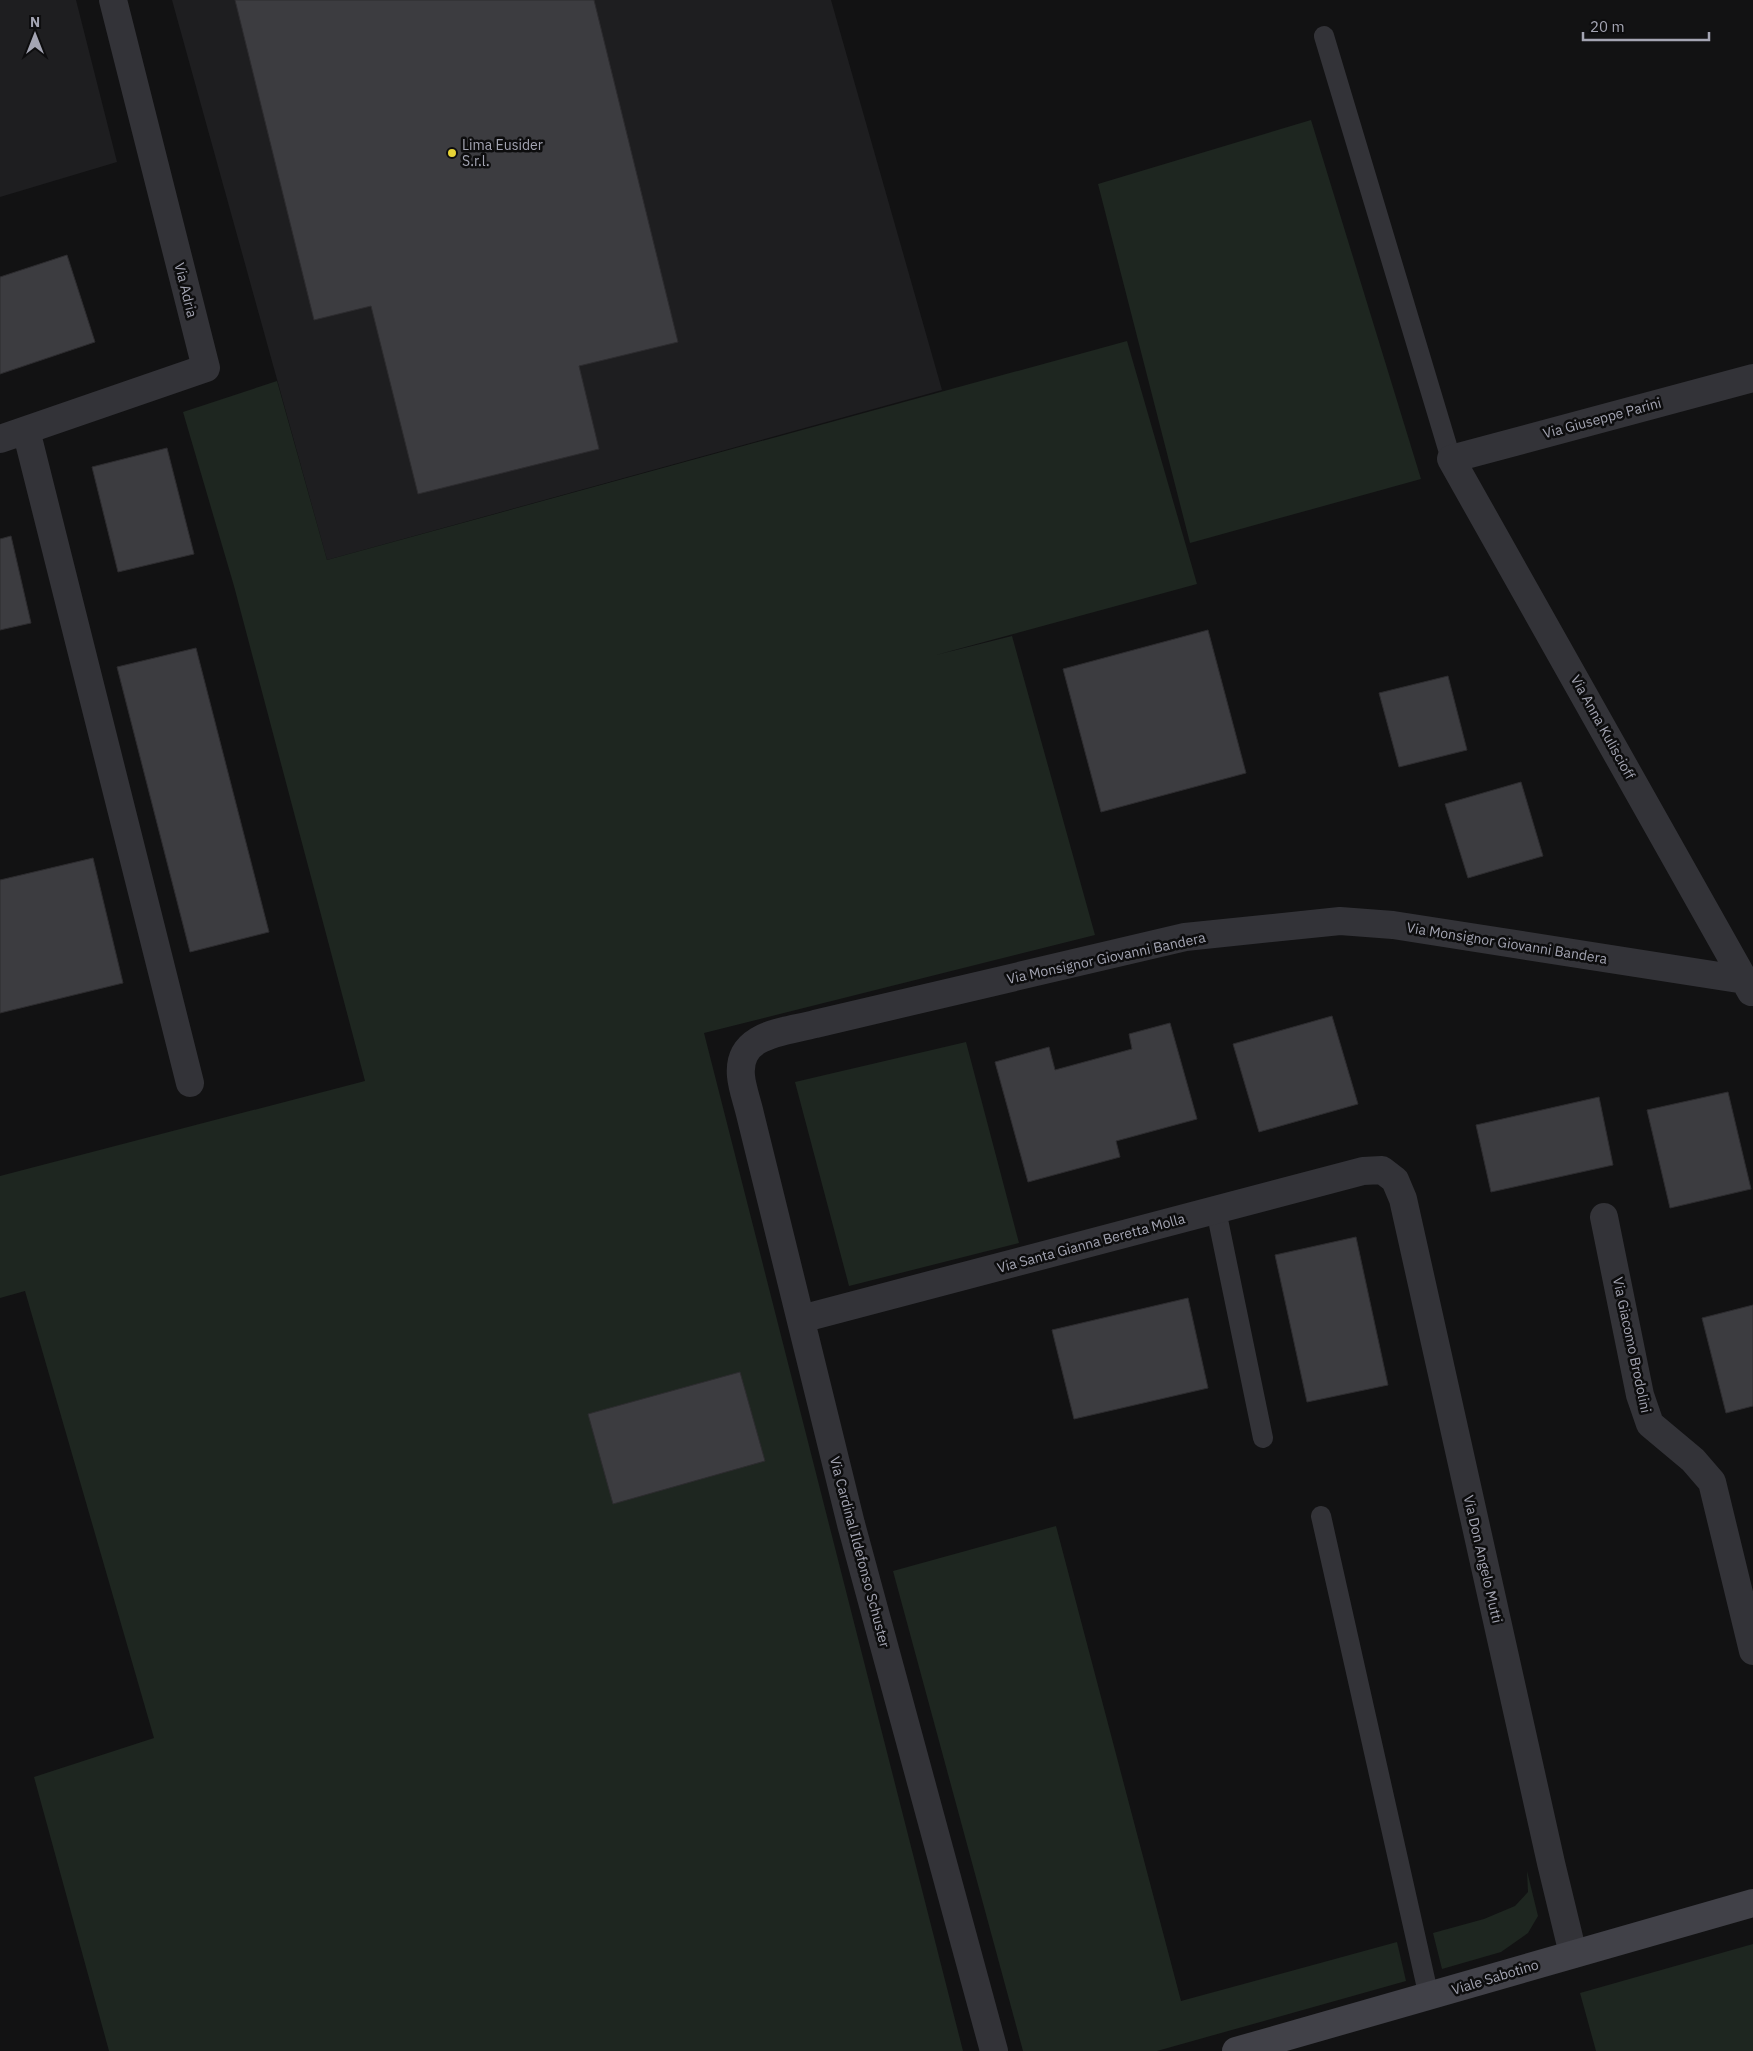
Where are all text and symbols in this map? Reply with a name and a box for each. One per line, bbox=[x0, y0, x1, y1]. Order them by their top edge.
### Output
north arrow bbox=[10, 10, 60, 60]
scale bar bbox=[1583, 10, 1709, 42]
text: N bbox=[30, 13, 40, 31]
text: 20 m bbox=[1590, 17, 1625, 36]
place label: Lima Eusider S.r.l. bbox=[462, 136, 543, 170]
marker: Lima Eusider S.r.l. bbox=[446, 147, 458, 159]
street label: Via Adria bbox=[170, 261, 202, 320]
street label: Via Giuseppe Parini bbox=[1541, 394, 1663, 442]
street label: Via Anna Kuliscioff bbox=[1567, 672, 1639, 783]
street label: Via Monsignor Giovanni Bandera bbox=[1405, 918, 1609, 968]
street label: Via Monsignor Giovanni Bandera bbox=[1005, 928, 1208, 988]
street label: Via Santa Gianna Beretta Molla bbox=[995, 1209, 1187, 1277]
street label: Via Giacomo Brodolini bbox=[1609, 1275, 1655, 1415]
street label: Via Cardinal Ildefonso Schuster bbox=[826, 1454, 894, 1650]
street label: Via Don Angelo Mutti bbox=[1460, 1493, 1506, 1625]
street label: Viale Sabotino bbox=[1449, 1955, 1541, 1999]

